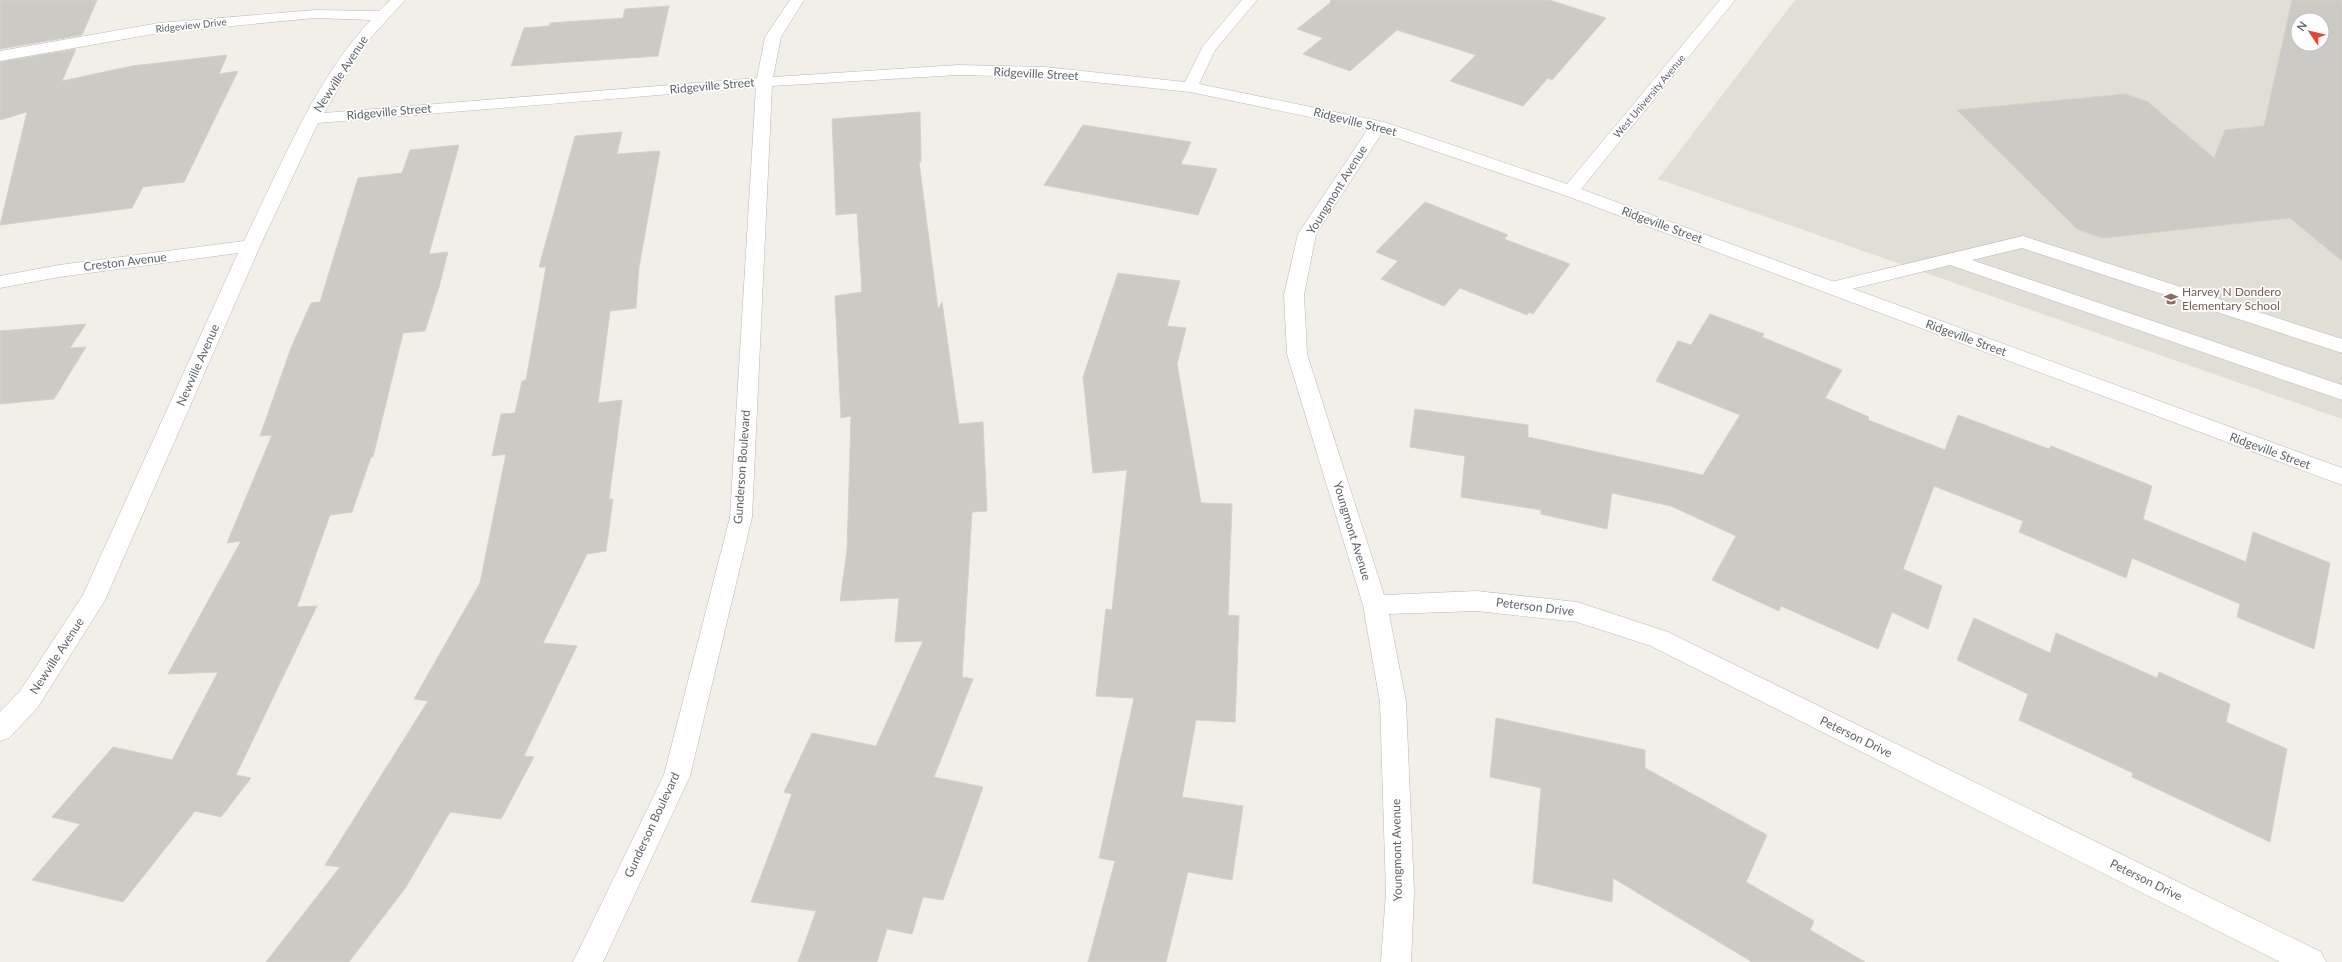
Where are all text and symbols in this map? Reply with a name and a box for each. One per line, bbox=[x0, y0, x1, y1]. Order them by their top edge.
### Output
north arrow bbox=[2290, 12, 2330, 52]
street label: Ridgeview Drive bbox=[155, 15, 227, 35]
text: N bbox=[2294, 19, 2309, 33]
street label: Newville Avenue bbox=[310, 33, 371, 115]
street label: West University Avenue bbox=[1611, 52, 1687, 140]
street label: Ridgeville Street bbox=[993, 64, 1080, 83]
street label: Ridgeville Street bbox=[669, 74, 756, 97]
street label: Ridgeville Street bbox=[346, 100, 433, 123]
street label: Ridgeville Street bbox=[1312, 104, 1399, 139]
street label: Youngmont Avenue bbox=[1303, 142, 1370, 237]
street label: Ridgeville Street bbox=[1620, 203, 1705, 246]
street label: Creston Avenue bbox=[82, 249, 167, 274]
place label: Harvey N Dondero Elementary School bbox=[2182, 284, 2281, 313]
school or university icon: Harvey N Dondero Elementary School bbox=[2163, 291, 2179, 307]
street label: Ridgeville Street bbox=[1924, 316, 2009, 359]
street label: Newville Avenue bbox=[173, 321, 222, 408]
street label: Gunderson Boulevard bbox=[730, 409, 753, 524]
street label: Ridgeville Street bbox=[2228, 429, 2313, 472]
street label: Youngmont Avenue bbox=[1330, 480, 1375, 582]
street label: Peterson Drive bbox=[1495, 594, 1575, 619]
street label: Newville Avenue bbox=[26, 615, 87, 697]
street label: Peterson Drive bbox=[1818, 713, 1895, 760]
street label: Gunderson Boulevard bbox=[621, 770, 682, 880]
street label: Youngmont Avenue bbox=[1388, 799, 1405, 901]
street label: Peterson Drive bbox=[2108, 856, 2185, 903]

